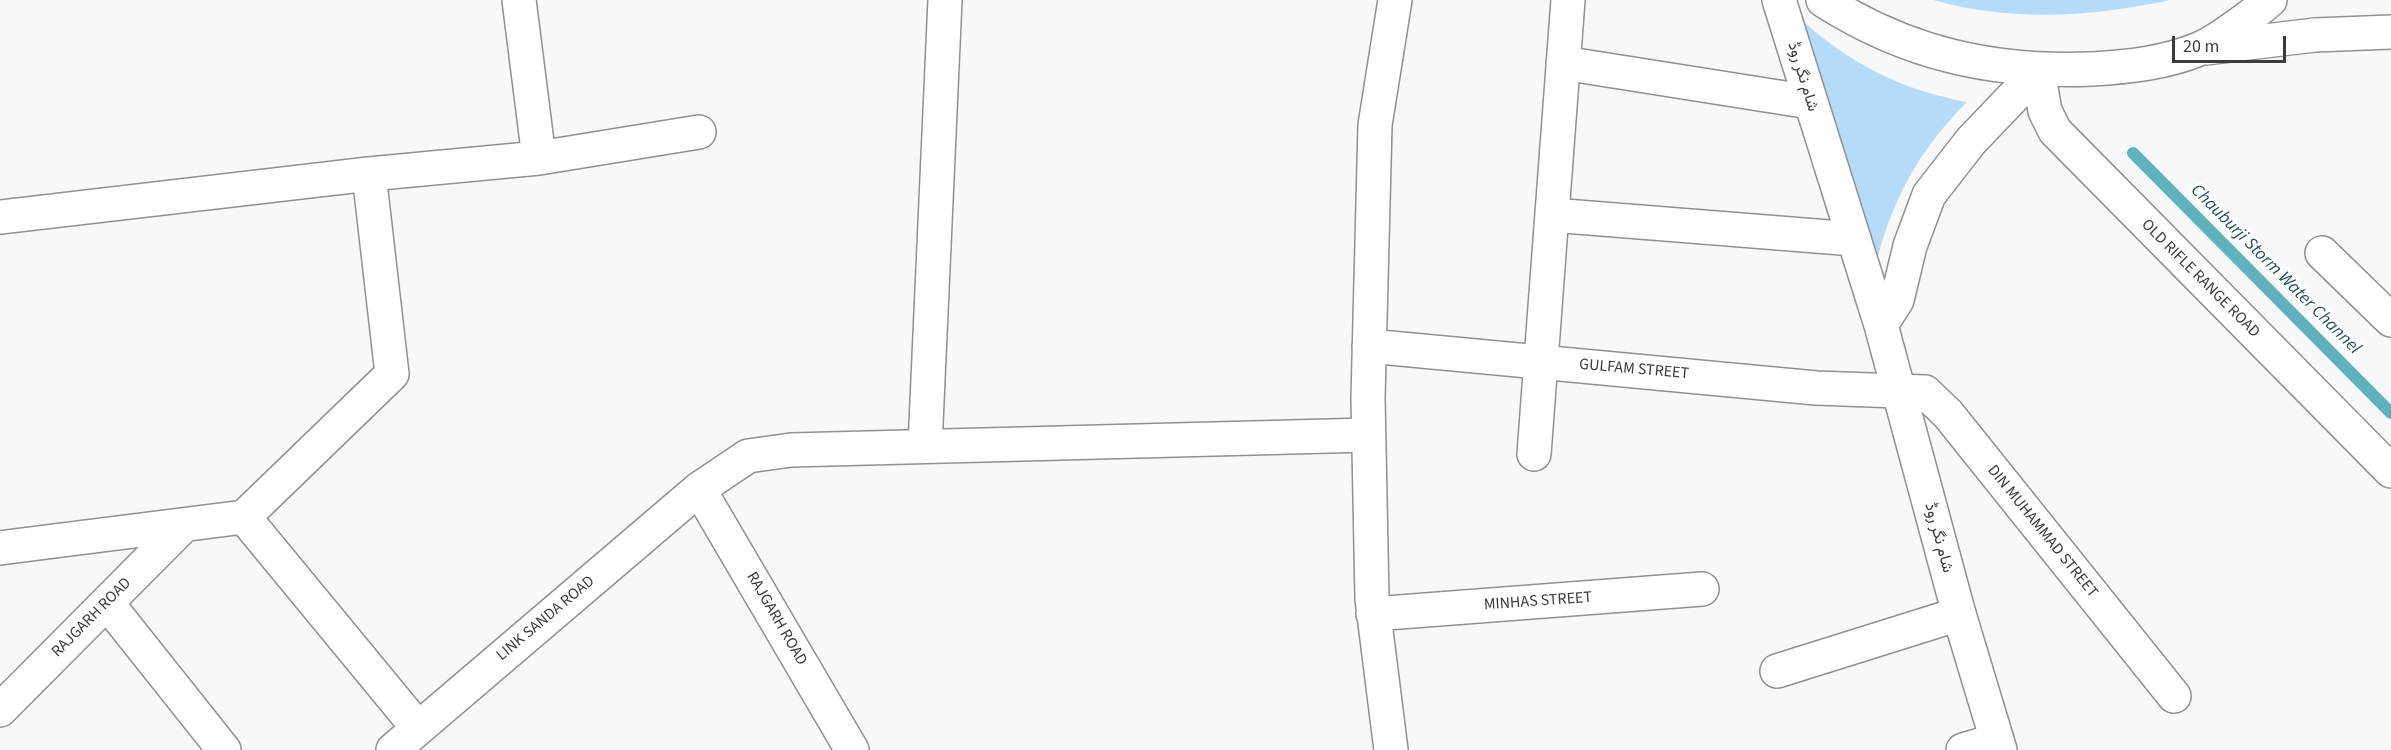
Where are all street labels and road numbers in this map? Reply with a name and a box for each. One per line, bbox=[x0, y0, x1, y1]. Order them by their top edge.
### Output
street label: شام نگر روڈ bbox=[1782, 40, 1822, 114]
street label: OLD RIFLE RANGE ROAD bbox=[2137, 216, 2263, 342]
street label: GULFAM STREET bbox=[1578, 356, 1690, 384]
street label: DIN MUHAMMAD STREET bbox=[1983, 462, 2101, 602]
street label: شام نگر روڈ bbox=[1919, 501, 1957, 575]
street label: RAJGARH ROAD bbox=[742, 569, 810, 669]
street label: LINK SANDA ROAD bbox=[493, 572, 599, 666]
street label: RAJGARH ROAD bbox=[48, 574, 136, 662]
street label: MINHAS STREET bbox=[1483, 589, 1593, 615]

